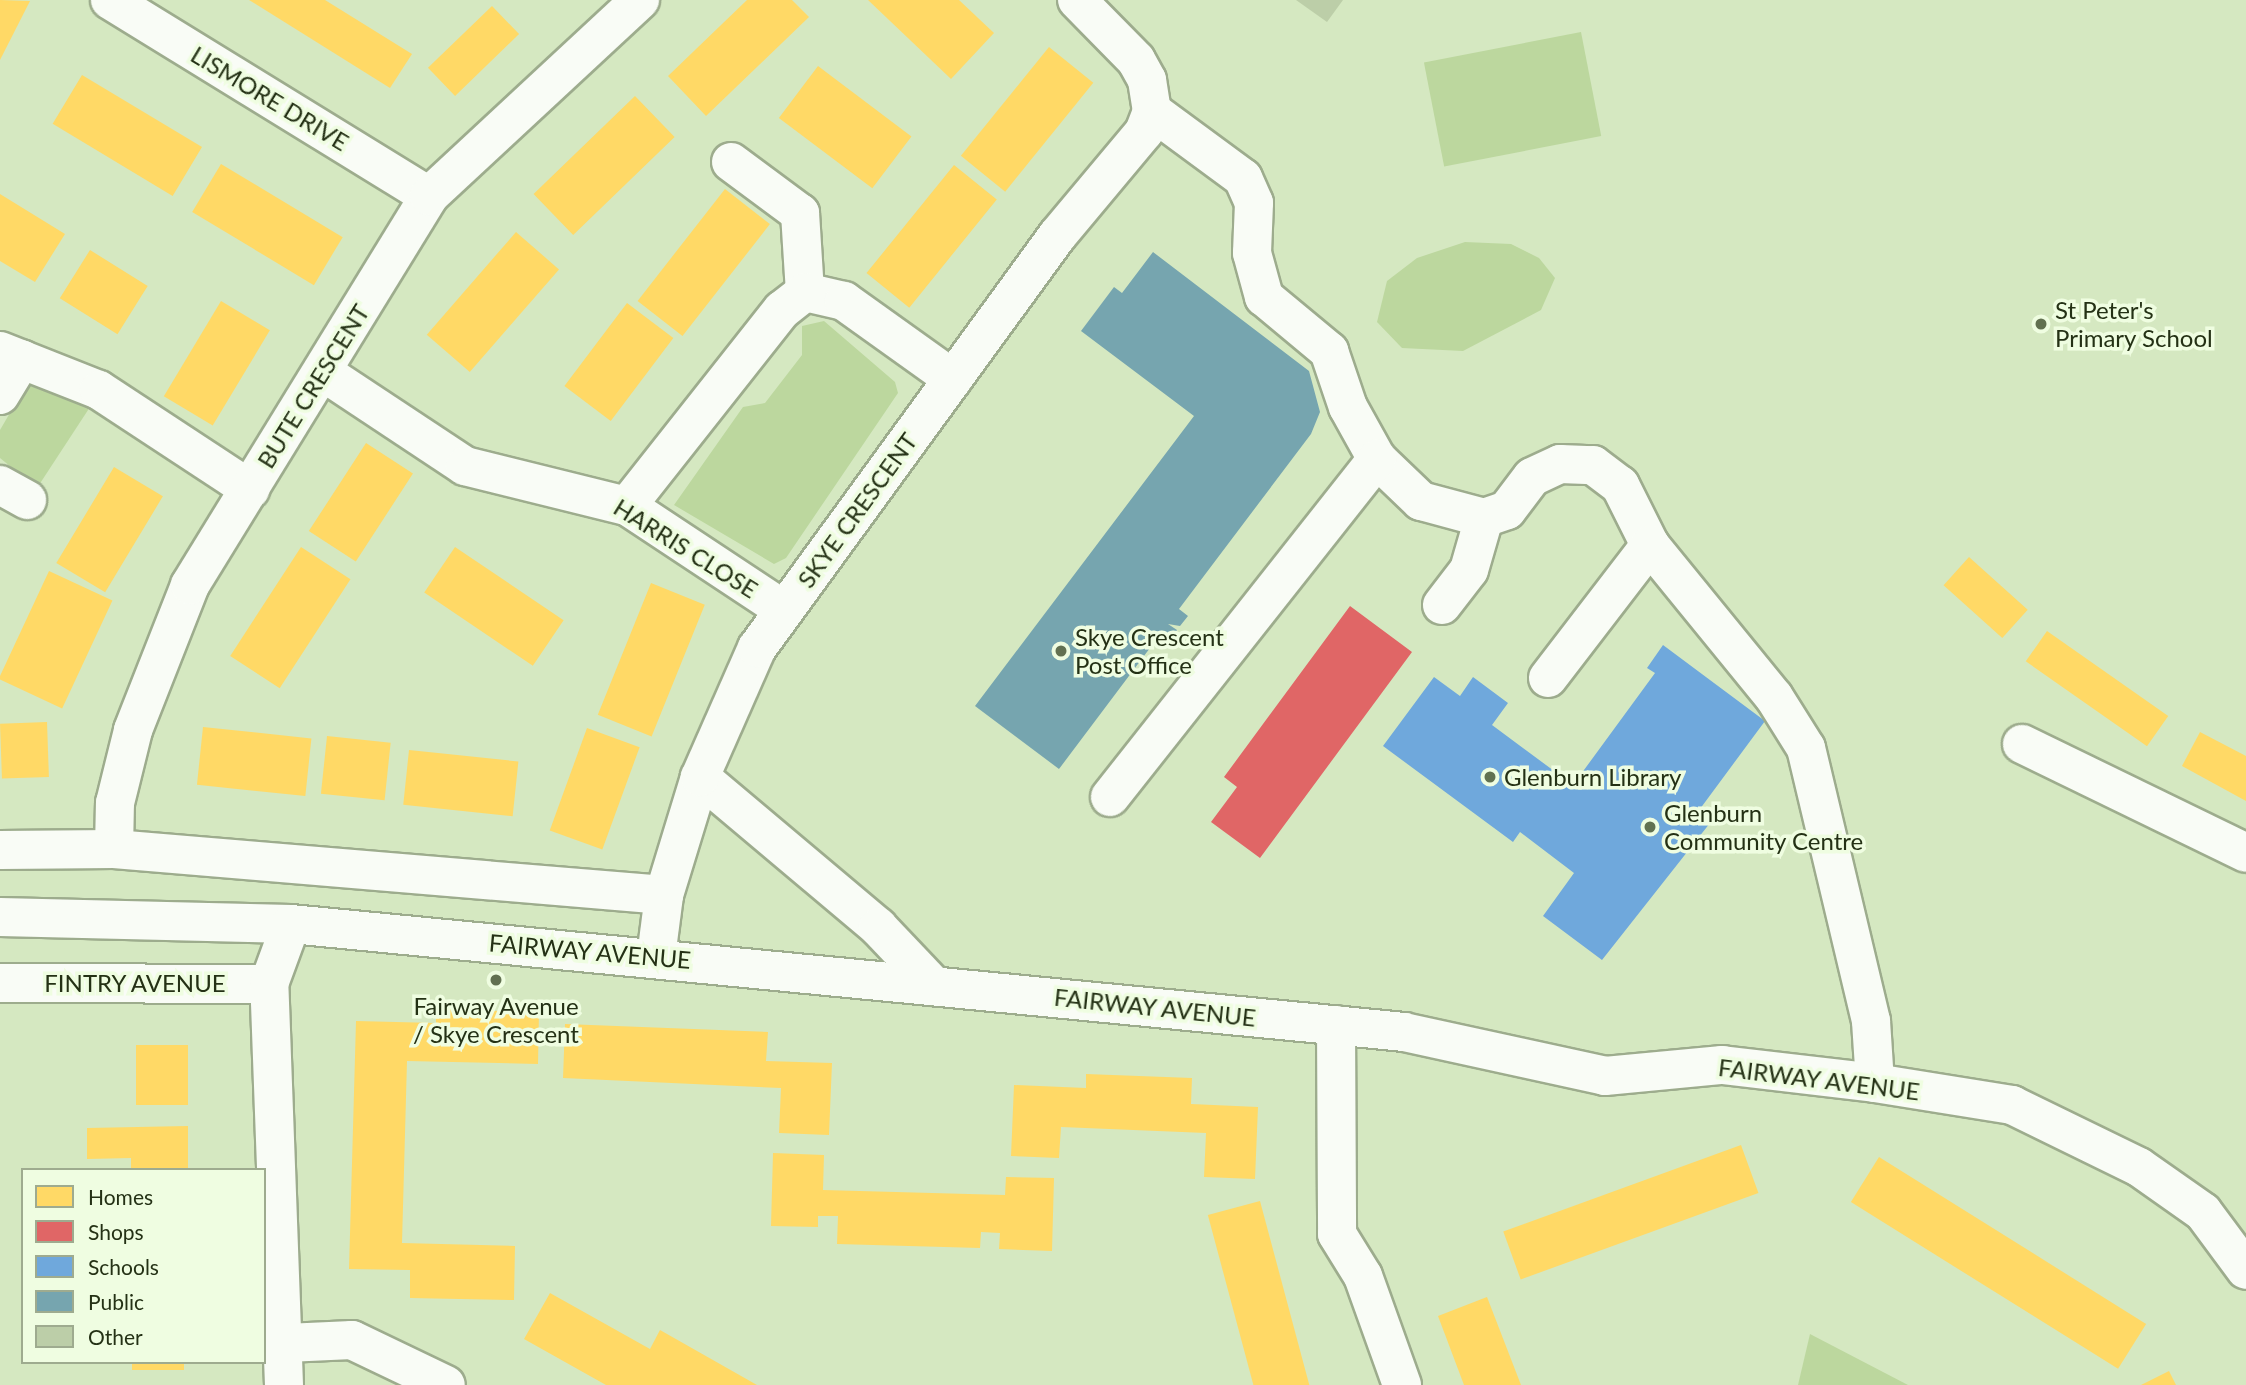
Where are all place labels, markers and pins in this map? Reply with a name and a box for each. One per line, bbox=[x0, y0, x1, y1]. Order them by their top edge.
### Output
place label: St Peter's Primary School bbox=[2055, 296, 2213, 352]
marker: St Peter's Primary School bbox=[2033, 316, 2049, 332]
place label: Skye Crescent Post Office bbox=[1075, 623, 1224, 679]
marker: Skye Crescent Post Office bbox=[1053, 643, 1069, 659]
place label: Glenburn Library bbox=[1504, 763, 1681, 791]
marker: Glenburn Library bbox=[1482, 769, 1498, 785]
place label: Glenburn Community Centre bbox=[1664, 799, 1864, 855]
marker: Glenburn Community Centre bbox=[1642, 819, 1658, 835]
marker: Fairway Avenue / Skye Crescent bbox=[488, 972, 504, 988]
place label: Fairway Avenue / Skye Crescent bbox=[413, 992, 579, 1048]

